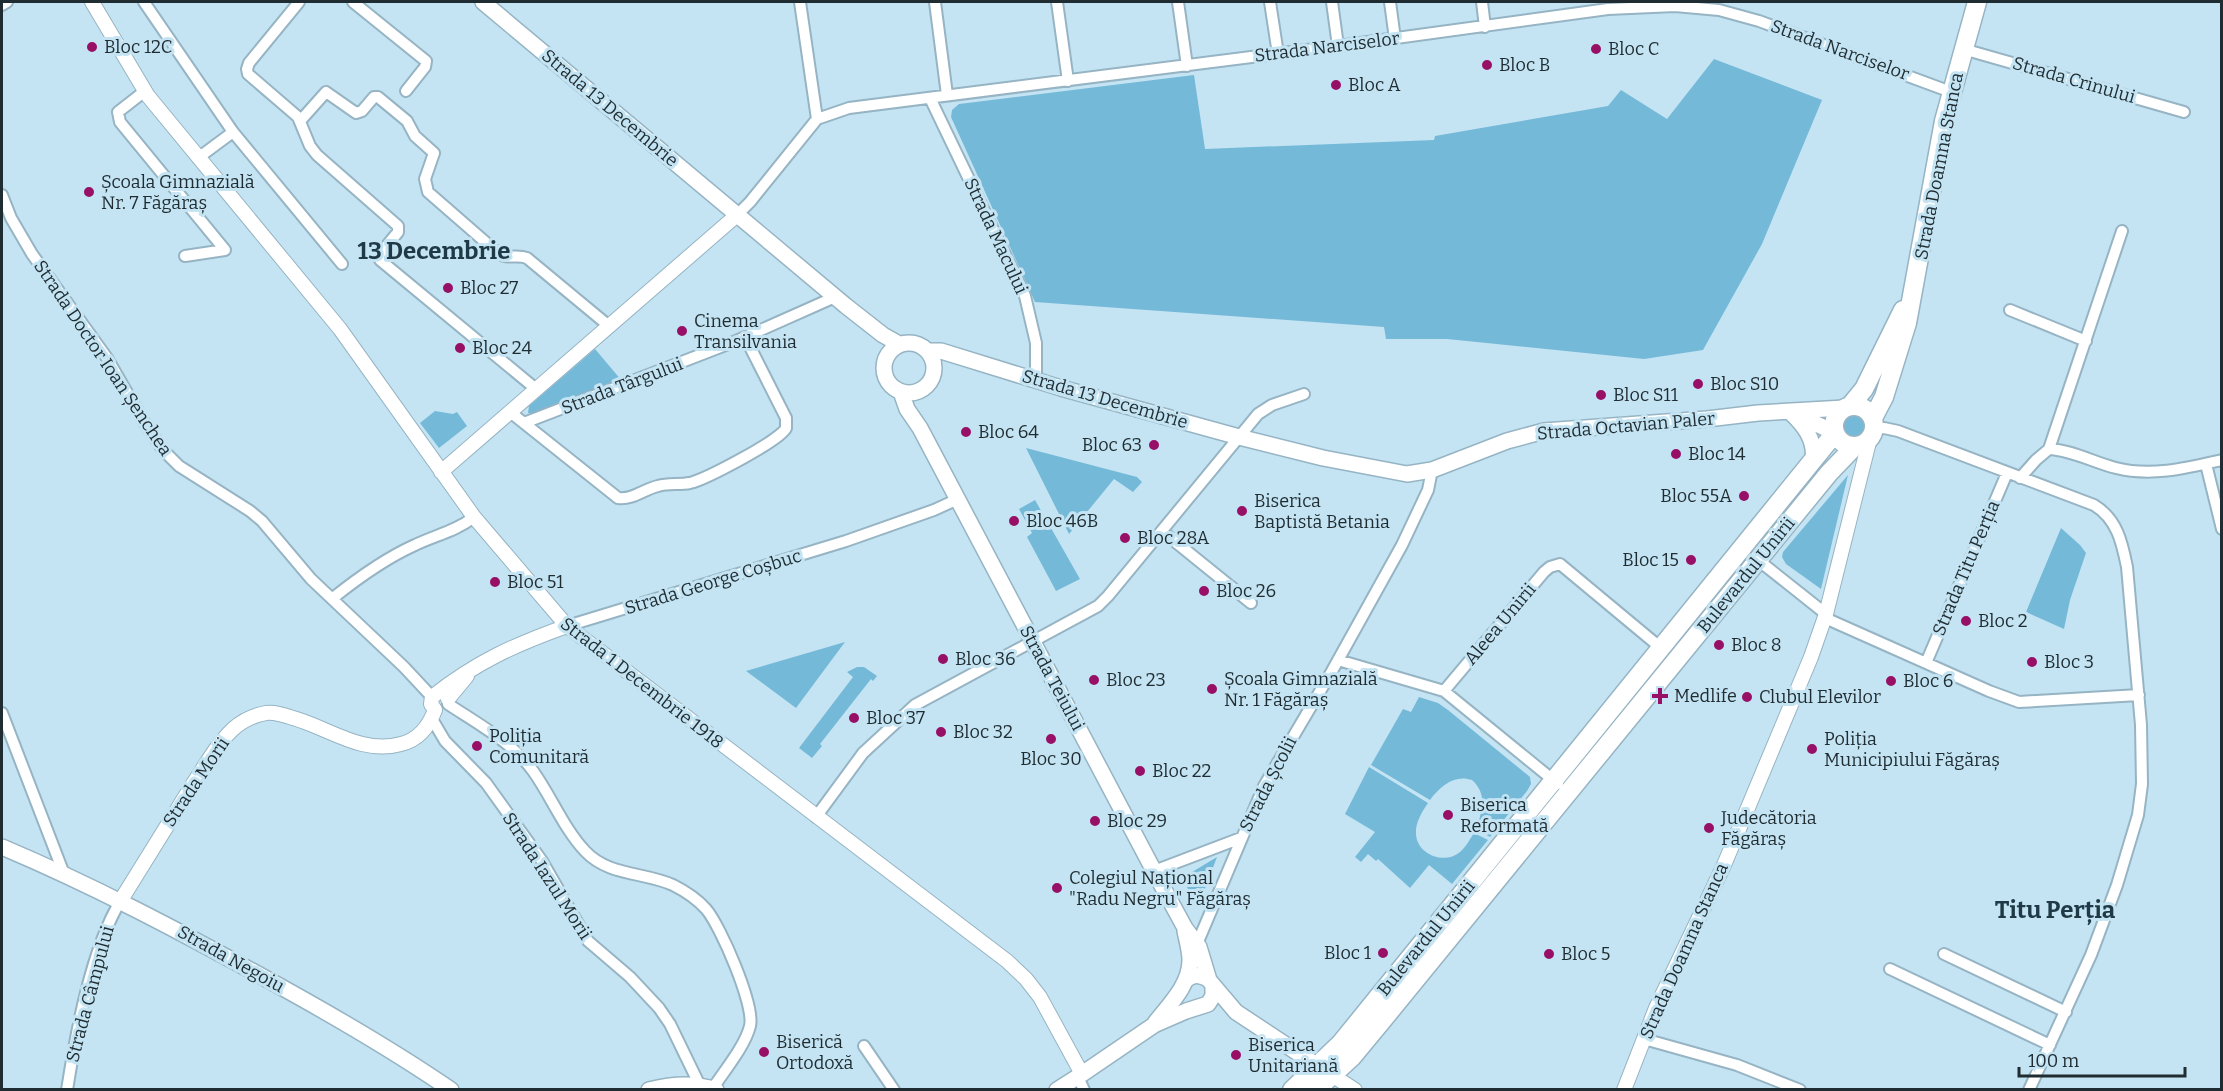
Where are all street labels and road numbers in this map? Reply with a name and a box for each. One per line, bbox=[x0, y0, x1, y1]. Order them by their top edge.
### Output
street label: Strada Narciselor bbox=[1768, 15, 1912, 85]
street label: Strada Narciselor bbox=[1253, 27, 1401, 67]
street label: Strada 13 Decembrie bbox=[537, 45, 683, 171]
street label: Strada Crinului bbox=[2010, 52, 2138, 108]
street label: Strada Doamna Stanca bbox=[1910, 70, 1968, 261]
street label: Strada Macului bbox=[959, 174, 1033, 298]
street label: Strada Doctor Ioan Șenchea bbox=[29, 256, 177, 460]
street label: Strada Târgului bbox=[558, 353, 686, 419]
street label: Strada 13 Decembrie bbox=[1020, 365, 1190, 433]
street label: Strada Octavian Paler bbox=[1536, 407, 1716, 445]
street label: Strada Titu Perția bbox=[1928, 497, 2004, 639]
street label: Bulevardul Unirii bbox=[1692, 513, 1800, 637]
street label: Strada George Coșbuc bbox=[622, 545, 804, 619]
street label: Aleea Unirii bbox=[1460, 579, 1540, 669]
street label: Strada 1 Decembrie 1918 bbox=[556, 613, 728, 753]
street label: Strada Teiului bbox=[1015, 622, 1089, 734]
street label: Strada Morii bbox=[158, 733, 234, 831]
street label: Strada Școlii bbox=[1235, 733, 1301, 835]
street label: Strada Iazul Morii bbox=[498, 808, 596, 944]
street label: Strada Doamna Stanca bbox=[1635, 860, 1733, 1042]
street label: Bulevardul Unirii bbox=[1372, 876, 1480, 1000]
street label: Strada Negoiu bbox=[174, 921, 288, 997]
street label: Strada Câmpului bbox=[61, 924, 119, 1064]

